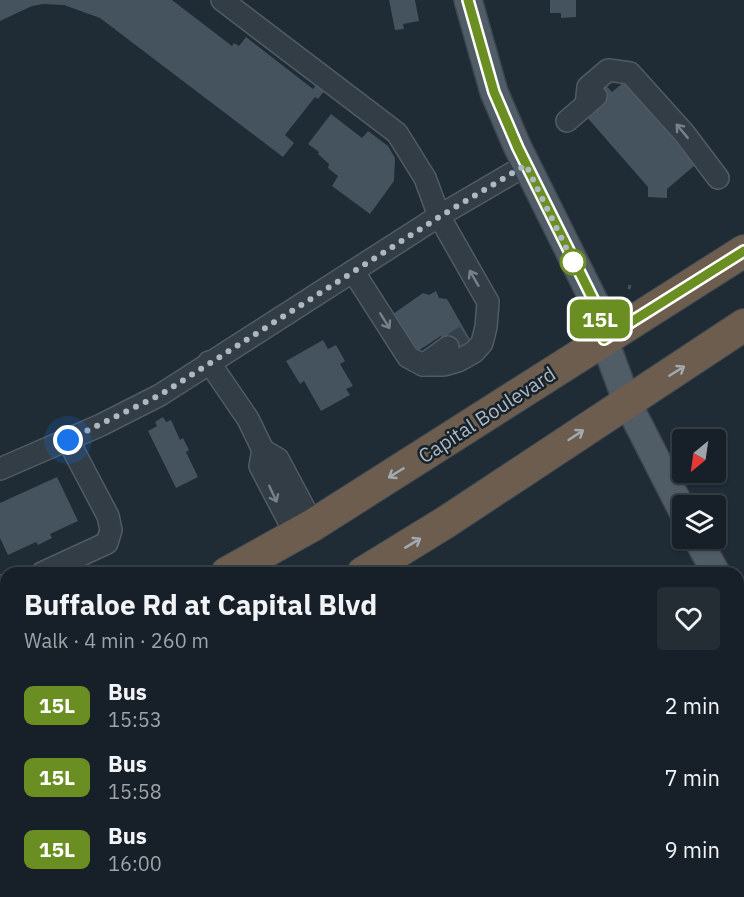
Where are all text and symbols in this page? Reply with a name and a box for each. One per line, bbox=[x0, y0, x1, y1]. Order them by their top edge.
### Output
one-way arrow bbox=[675, 124, 689, 139]
unlabelled marker bbox=[560, 249, 586, 275]
one-way arrow bbox=[468, 270, 480, 287]
line badge: 15L bbox=[566, 300, 634, 338]
text: 15L bbox=[582, 305, 618, 333]
one-way arrow bbox=[378, 312, 391, 329]
street label: Capital Boulevard bbox=[413, 360, 561, 469]
one-way arrow bbox=[668, 364, 685, 376]
your location bbox=[53, 425, 83, 455]
one-way arrow bbox=[567, 429, 584, 441]
north arrow bbox=[672, 429, 726, 483]
map controls bbox=[672, 429, 726, 549]
one-way arrow bbox=[388, 467, 405, 479]
one-way arrow bbox=[267, 484, 279, 502]
button: layers bbox=[672, 495, 726, 549]
one-way arrow bbox=[404, 536, 421, 548]
text: Buffaloe Rd at Capital Blvd bbox=[24, 586, 377, 623]
button: heart bbox=[657, 587, 720, 650]
text: Walk · 4 min · 260 m bbox=[24, 627, 209, 654]
text: Bus bbox=[108, 677, 147, 706]
text: 15L bbox=[39, 691, 75, 719]
text: 2 min bbox=[664, 691, 720, 720]
text: 15:53 bbox=[108, 706, 162, 733]
text: Bus bbox=[108, 749, 147, 778]
text: 15L bbox=[39, 763, 75, 791]
text: 7 min bbox=[664, 763, 720, 792]
text: 15:58 bbox=[108, 778, 162, 805]
text: Bus bbox=[108, 821, 147, 850]
text: 15L bbox=[39, 835, 75, 863]
text: 9 min bbox=[664, 835, 720, 864]
text: 16:00 bbox=[108, 850, 162, 877]

